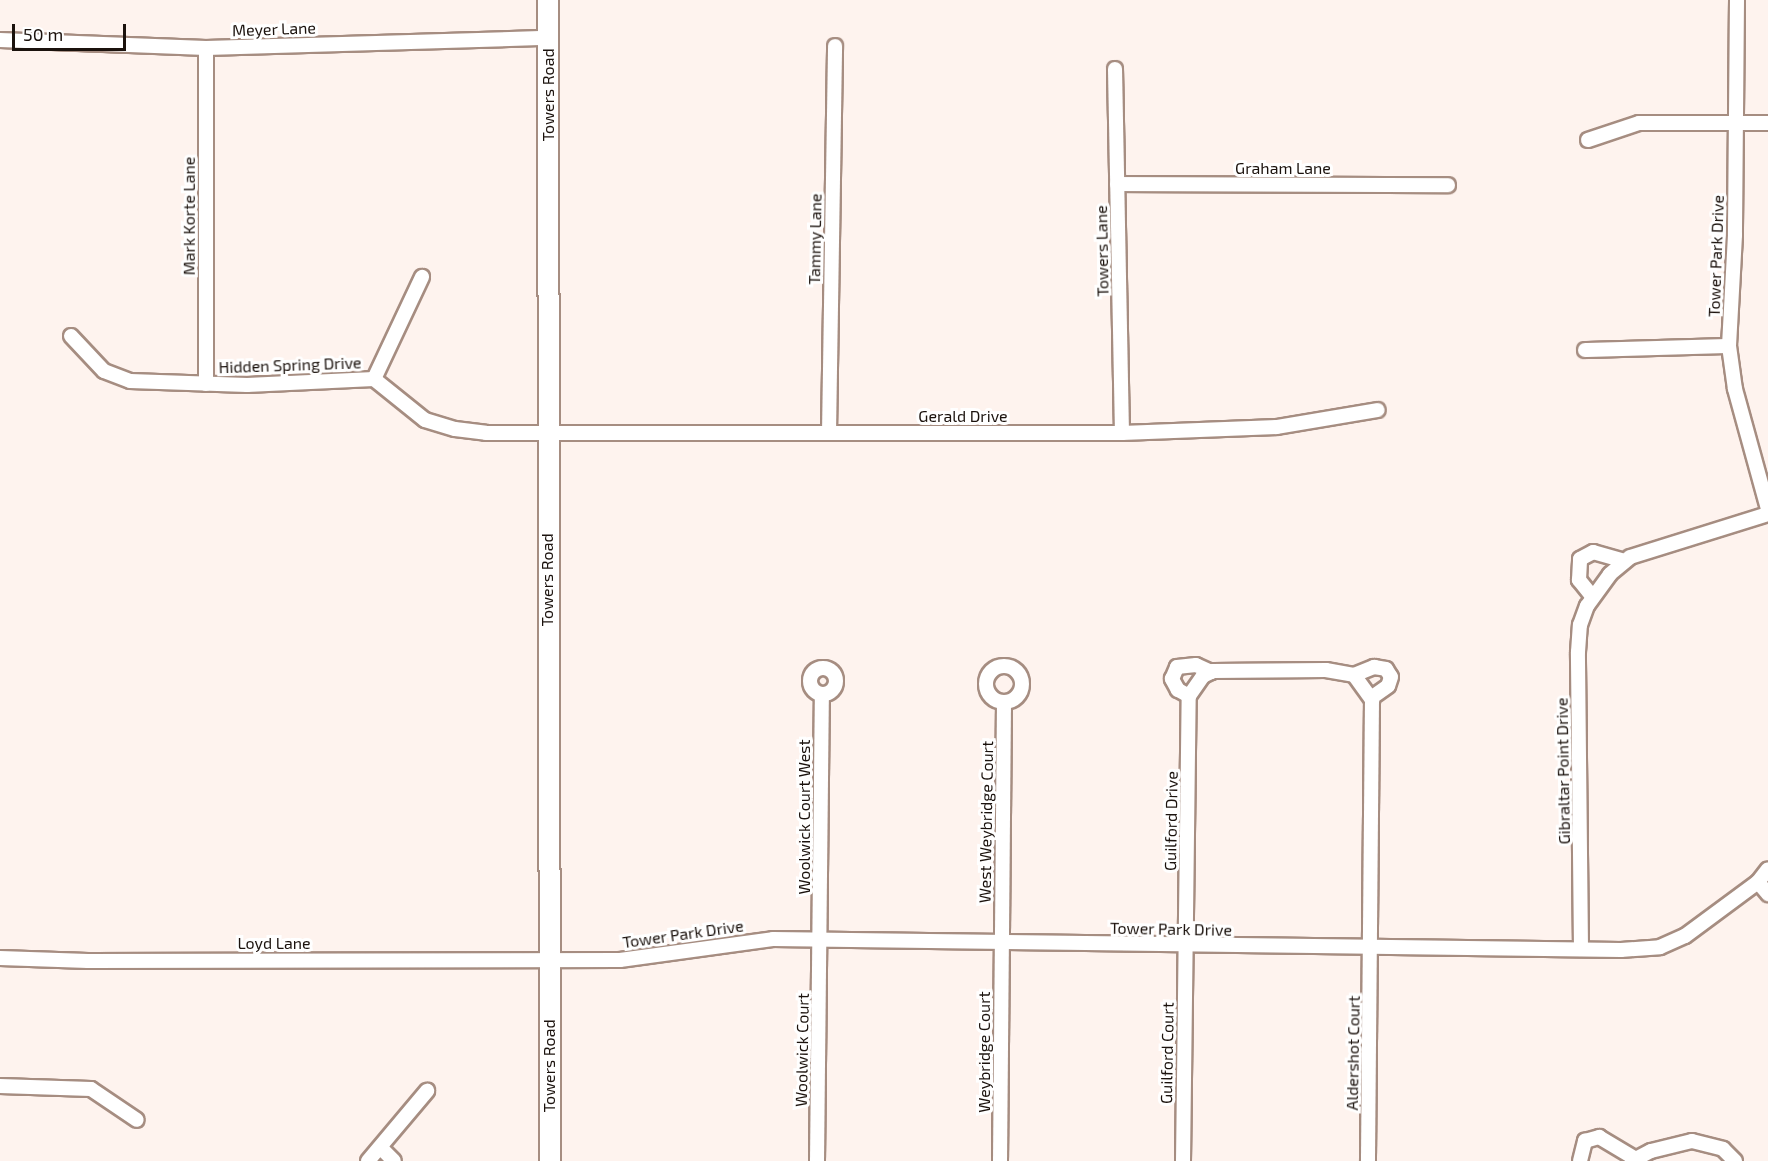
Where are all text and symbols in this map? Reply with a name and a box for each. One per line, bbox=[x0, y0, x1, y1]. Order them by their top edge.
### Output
scale bar bbox=[15, 12, 129, 50]
street label: Meyer Lane bbox=[231, 18, 317, 40]
text: 50 m bbox=[23, 23, 63, 45]
street label: Towers Road bbox=[538, 48, 558, 142]
street label: Mark Korte Lane bbox=[179, 157, 199, 275]
street label: Graham Lane bbox=[1235, 158, 1331, 178]
street label: Tammy Lane bbox=[805, 193, 825, 285]
street label: Tower Park Drive bbox=[1704, 194, 1728, 318]
street label: Towers Lane bbox=[1092, 205, 1112, 297]
street label: Hidden Spring Drive bbox=[218, 353, 362, 377]
street label: Gerald Drive bbox=[918, 406, 1008, 426]
street label: Towers Road bbox=[537, 533, 557, 627]
street label: Gibraltar Point Drive bbox=[1552, 697, 1574, 845]
street label: Woolwick Court West bbox=[794, 739, 814, 895]
street label: West Weybridge Court bbox=[975, 741, 997, 903]
street label: Guilford Drive bbox=[1161, 771, 1181, 871]
street label: Tower Park Drive bbox=[621, 916, 745, 952]
street label: Tower Park Drive bbox=[1110, 918, 1232, 940]
street label: Loyd Lane bbox=[237, 933, 311, 953]
street label: Weybridge Court bbox=[974, 991, 994, 1113]
street label: Woolwick Court bbox=[791, 993, 813, 1107]
street label: Aldershot Court bbox=[1342, 995, 1364, 1111]
street label: Guilford Court bbox=[1157, 1002, 1177, 1104]
street label: Towers Road bbox=[539, 1019, 559, 1113]

